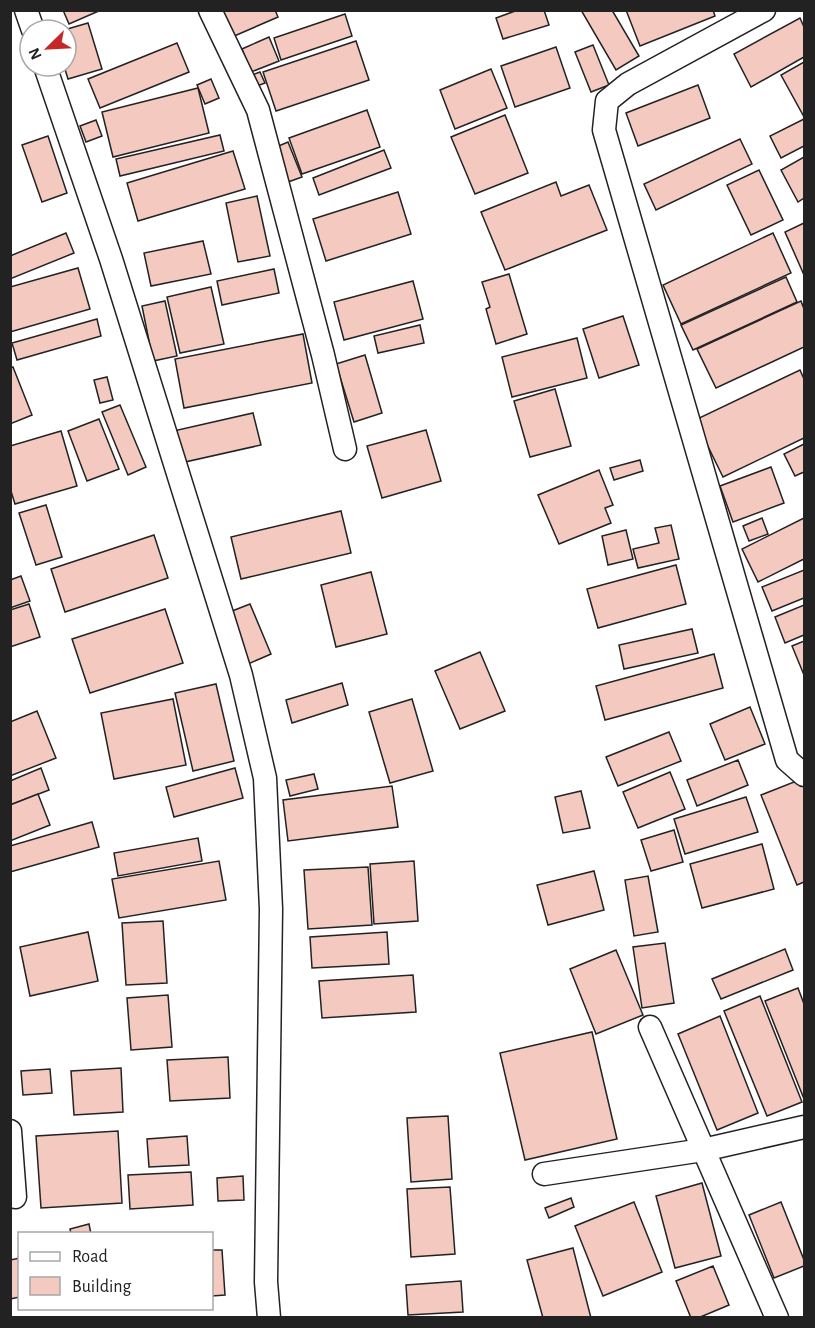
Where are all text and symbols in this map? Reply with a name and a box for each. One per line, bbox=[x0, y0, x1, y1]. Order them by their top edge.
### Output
north arrow bbox=[18, 18, 78, 78]
text: N bbox=[26, 45, 45, 62]
legend bbox=[18, 1232, 213, 1310]
text: Road bbox=[72, 1248, 108, 1266]
text: Building bbox=[72, 1278, 132, 1296]

